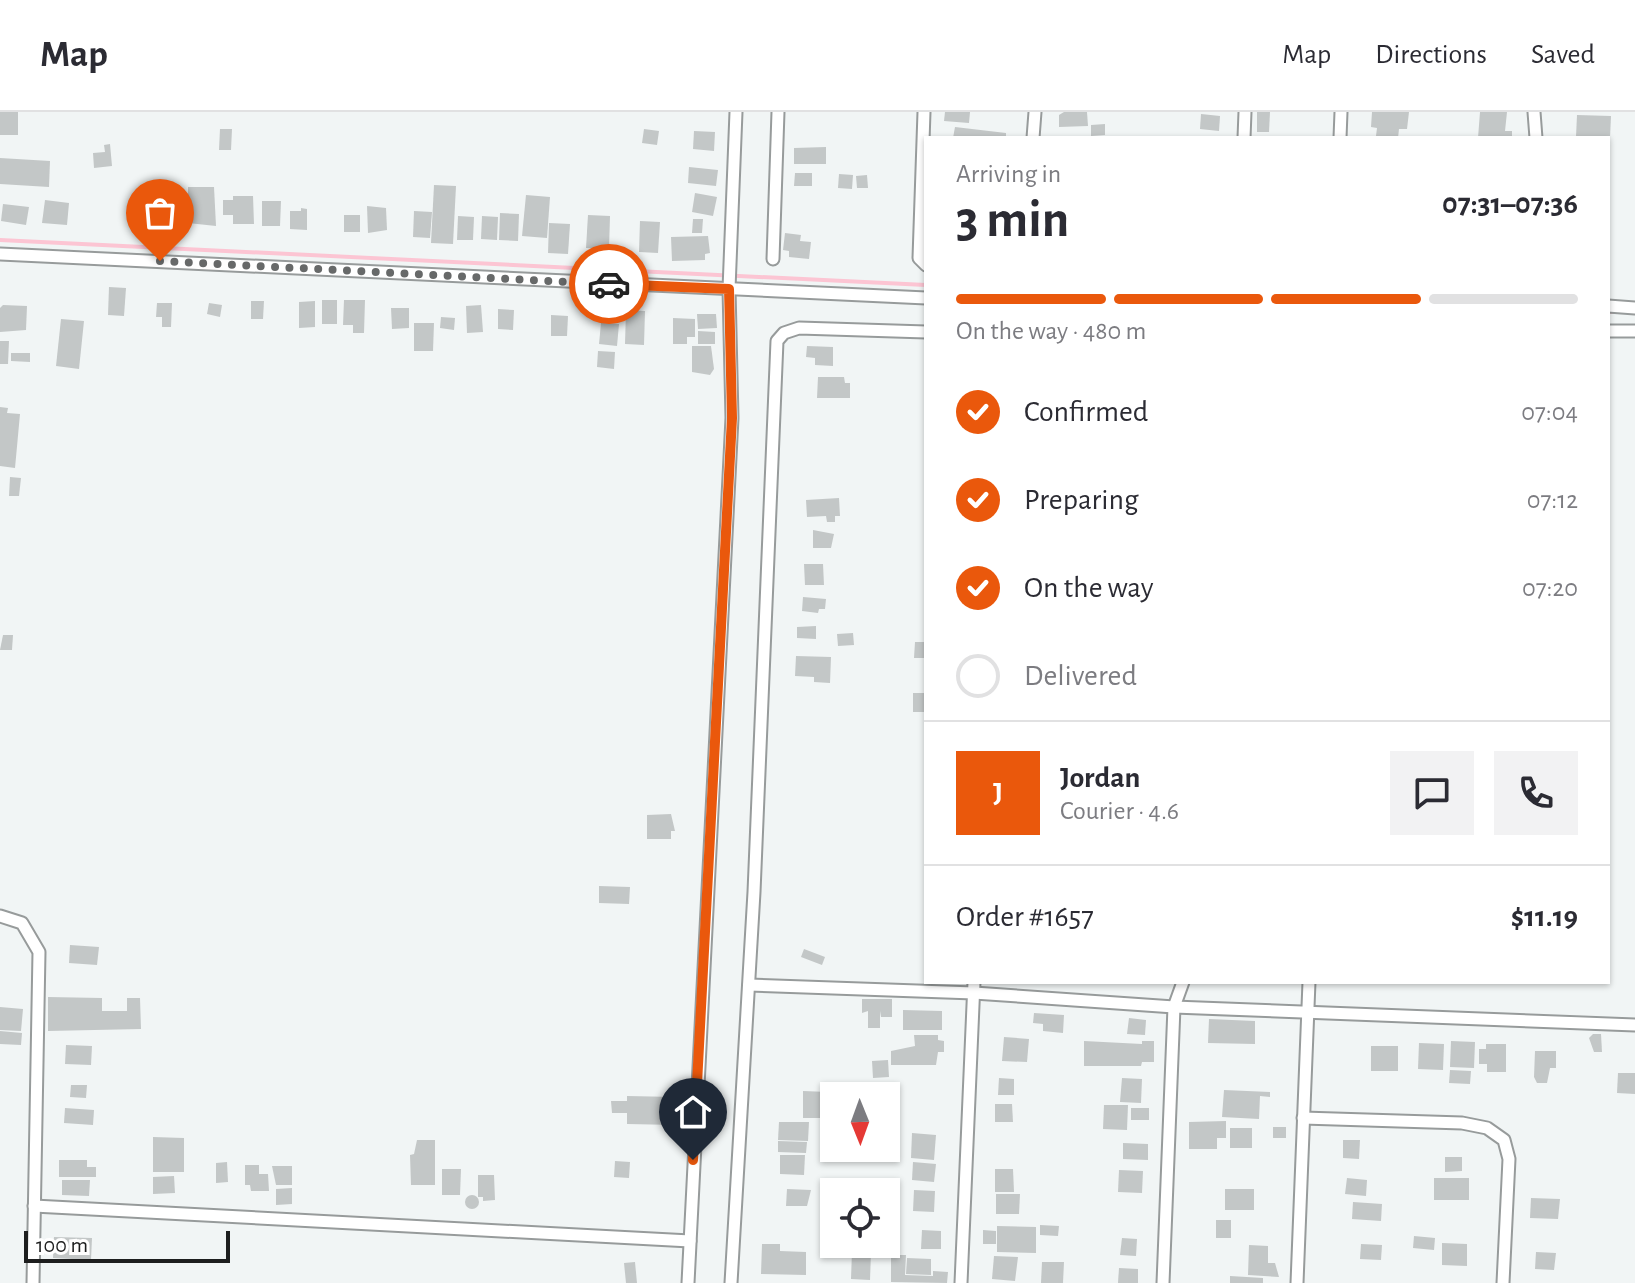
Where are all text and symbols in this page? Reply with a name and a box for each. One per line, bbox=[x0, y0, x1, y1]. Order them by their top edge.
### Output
text: Map bbox=[40, 36, 108, 74]
text: Map bbox=[1282, 41, 1331, 69]
text: Directions bbox=[1375, 41, 1487, 69]
text: Saved bbox=[1531, 41, 1595, 69]
text: Arriving in bbox=[956, 161, 1061, 187]
pin bbox=[126, 179, 194, 261]
text: 07:31–07:36 bbox=[1442, 189, 1578, 219]
icon: bag bbox=[138, 191, 182, 235]
text: 3 min bbox=[956, 194, 1069, 246]
courier bbox=[569, 244, 649, 324]
icon: car bbox=[587, 262, 631, 306]
text: On the way · 480 m bbox=[956, 318, 1146, 344]
icon: check bbox=[956, 390, 1000, 434]
text: Confirmed bbox=[1024, 397, 1148, 427]
text: 07:04 bbox=[1521, 399, 1578, 425]
icon: check bbox=[956, 478, 1000, 522]
text: Preparing bbox=[1024, 485, 1139, 515]
text: 07:12 bbox=[1527, 487, 1578, 513]
icon: check bbox=[956, 566, 1000, 610]
text: On the way bbox=[1024, 573, 1153, 603]
text: 07:20 bbox=[1522, 575, 1578, 601]
text: Delivered bbox=[1024, 661, 1137, 691]
button: chat bbox=[1390, 751, 1474, 835]
button: phone bbox=[1494, 751, 1578, 835]
text: Jordan bbox=[1060, 763, 1140, 793]
text: J bbox=[993, 778, 1003, 808]
text: Courier · 4.6 bbox=[1060, 798, 1179, 824]
text: Order #1657 bbox=[956, 902, 1094, 932]
text: $11.19 bbox=[1511, 902, 1578, 932]
pin bbox=[659, 1078, 727, 1160]
north arrow bbox=[820, 1082, 900, 1162]
map controls bbox=[820, 1082, 900, 1258]
icon: home bbox=[671, 1090, 715, 1134]
button: locate bbox=[820, 1178, 900, 1258]
scale bar bbox=[24, 1227, 230, 1263]
text: 100 m bbox=[36, 1234, 88, 1256]

